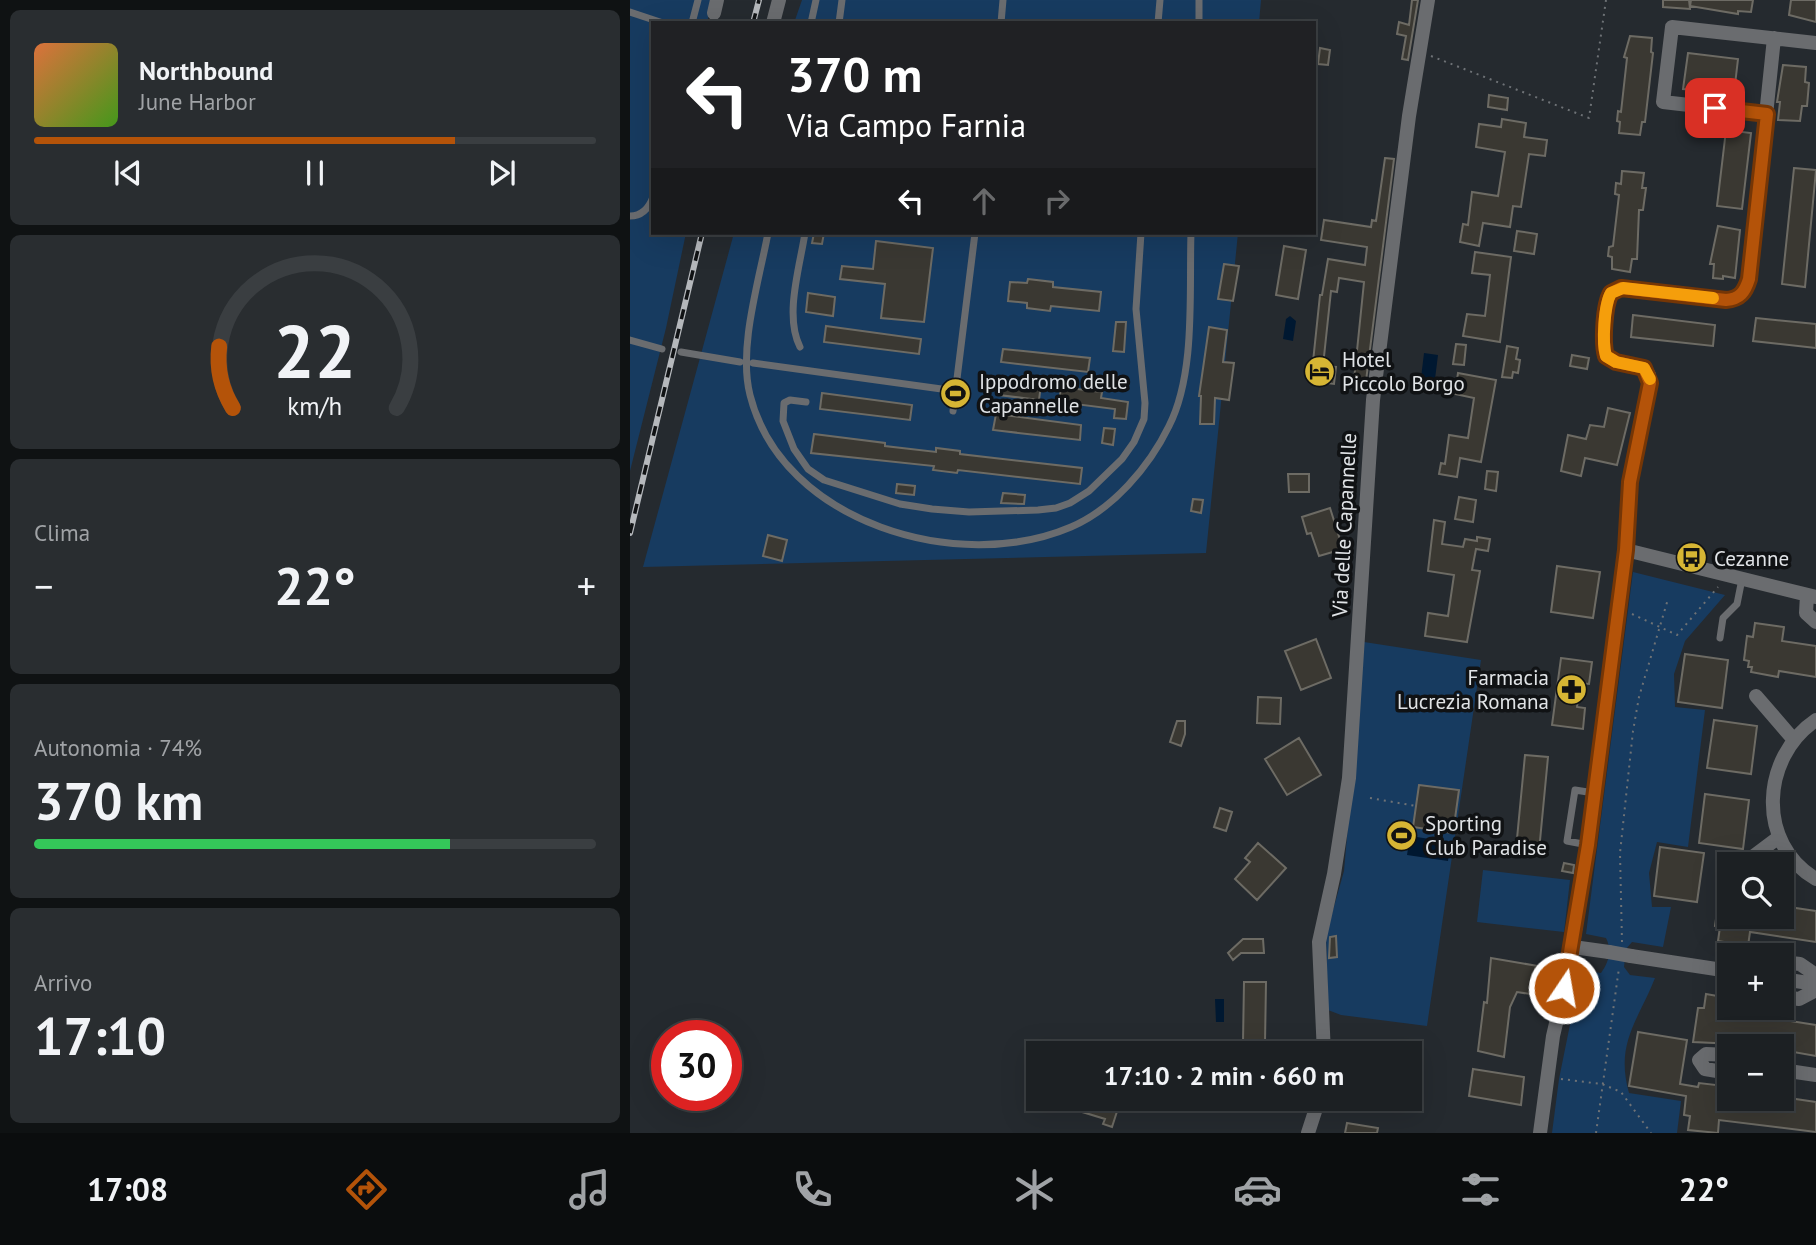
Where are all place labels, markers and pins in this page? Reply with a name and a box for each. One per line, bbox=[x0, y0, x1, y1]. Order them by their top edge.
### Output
pin bbox=[1685, 78, 1745, 138]
place label: Hotel Piccolo Borgo bbox=[1342, 346, 1465, 397]
hotel icon: Hotel Piccolo Borgo bbox=[1302, 354, 1336, 388]
place label: Ippodromo delle Capannelle bbox=[979, 368, 1128, 419]
sports icon: Ippodromo delle Capannelle bbox=[939, 376, 973, 410]
bus stop icon: Cezanne bbox=[1674, 541, 1708, 575]
place label: Cezanne bbox=[1714, 545, 1789, 572]
place label: Farmacia Lucrezia Romana bbox=[1397, 664, 1549, 715]
pharmacy icon: Farmacia Lucrezia Romana bbox=[1555, 672, 1589, 706]
place label: Sporting Club Paradise bbox=[1425, 810, 1547, 861]
sports icon: Sporting Club Paradise bbox=[1385, 818, 1419, 852]

